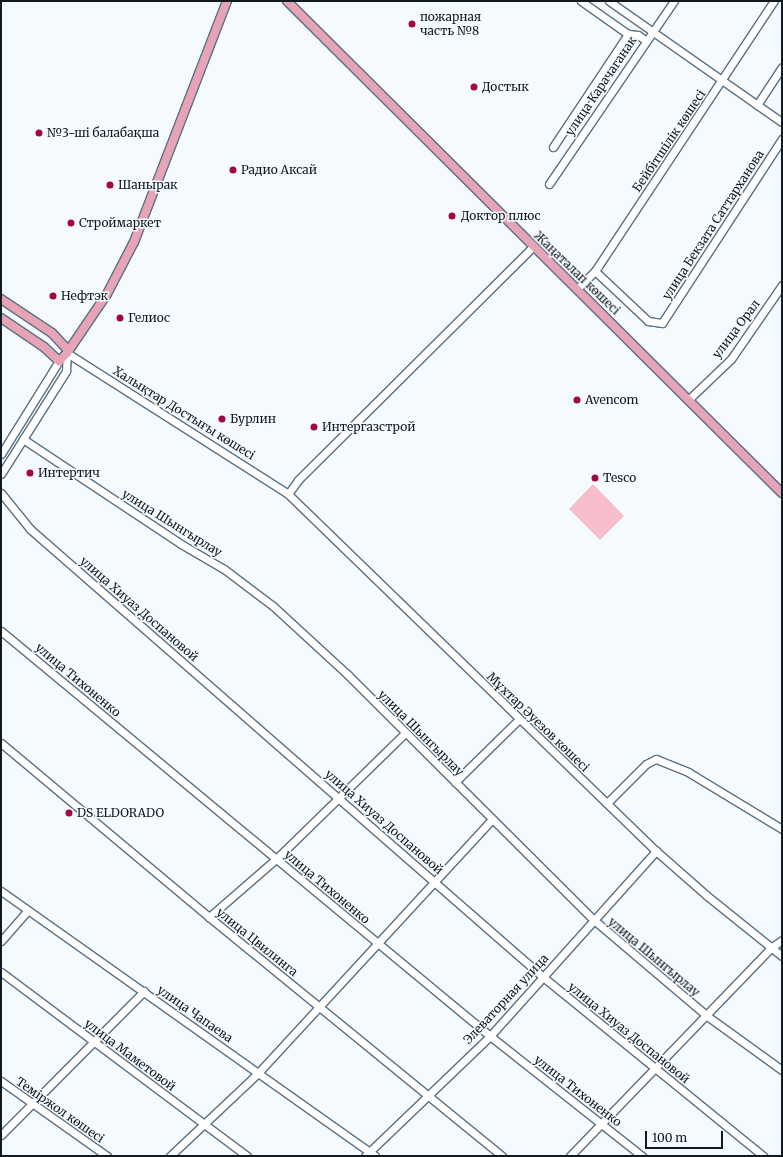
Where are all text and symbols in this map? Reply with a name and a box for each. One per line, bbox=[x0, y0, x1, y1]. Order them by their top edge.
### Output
place label: пожарная часть №8 bbox=[420, 10, 481, 38]
marker: пожарная часть №8 bbox=[407, 19, 417, 29]
street label: улица Карачаганак bbox=[562, 34, 640, 138]
place label: Достык bbox=[482, 80, 529, 94]
marker: Достык bbox=[469, 82, 479, 92]
street label: Бейбітшілік көшесі bbox=[630, 87, 708, 195]
place label: №3-ші балабақша bbox=[47, 126, 160, 140]
marker: №3-ші балабақша bbox=[34, 128, 44, 138]
street label: улица Бекзата Саттарханова bbox=[659, 148, 767, 302]
place label: Радио Аксай bbox=[241, 163, 317, 177]
marker: Радио Аксай bbox=[228, 165, 238, 175]
place label: Шанырак bbox=[118, 178, 178, 192]
marker: Шанырак bbox=[105, 180, 115, 190]
place label: Доктор плюс bbox=[461, 209, 541, 223]
marker: Доктор плюс bbox=[446, 210, 458, 222]
place label: Строймаркет bbox=[79, 216, 161, 230]
marker: Строймаркет bbox=[66, 218, 76, 228]
street label: Жаңаталап көшесі bbox=[531, 228, 623, 318]
place label: Нефтэк bbox=[61, 289, 108, 303]
marker: Нефтэк bbox=[48, 291, 58, 301]
street label: улица Орал bbox=[709, 297, 763, 361]
place label: Гелиос bbox=[128, 311, 170, 325]
marker: Гелиос bbox=[115, 313, 125, 323]
street label: Халықтар Достығы көшесі bbox=[110, 363, 258, 463]
place label: Avencom bbox=[585, 393, 638, 407]
marker: Avencom bbox=[572, 395, 582, 405]
place label: Бурлин bbox=[230, 412, 276, 426]
marker: Бурлин bbox=[217, 414, 227, 424]
place label: Интергазстрой bbox=[322, 420, 415, 434]
marker: Интергазстрой bbox=[309, 422, 319, 432]
place label: Интертич bbox=[38, 466, 100, 480]
marker: Интертич bbox=[25, 468, 35, 478]
place label: Tesco bbox=[603, 471, 636, 485]
marker: Tesco bbox=[590, 473, 600, 483]
street label: улица Шынгырлау bbox=[119, 486, 225, 560]
street label: улица Хиуаз Доспановой bbox=[77, 554, 201, 664]
street label: улица Тихоненко bbox=[32, 640, 124, 720]
street label: Мұхтар Әуезов көшесі bbox=[484, 669, 592, 775]
street label: улица Шынгырлау bbox=[375, 687, 467, 779]
street label: улица Хиуаз Доспановой bbox=[322, 767, 446, 877]
place label: DS ELDORADO bbox=[77, 806, 164, 820]
marker: DS ELDORADO bbox=[64, 808, 74, 818]
street label: улица Тихоненко bbox=[281, 847, 373, 927]
street label: улица Цвилинга bbox=[213, 905, 301, 979]
street label: улица Шынгырлау bbox=[605, 914, 703, 1000]
street label: Элеваторная улица bbox=[461, 951, 551, 1047]
street label: улица Хиуаз Доспановой bbox=[565, 980, 693, 1086]
street label: улица Чапаева bbox=[154, 983, 236, 1045]
street label: улица Маметовой bbox=[82, 1016, 178, 1094]
street label: улица Тихоненко bbox=[531, 1052, 625, 1130]
street label: Теміржол көшесі bbox=[13, 1074, 107, 1146]
scale bar bbox=[647, 1123, 725, 1149]
text: 100 m bbox=[652, 1130, 687, 1145]

